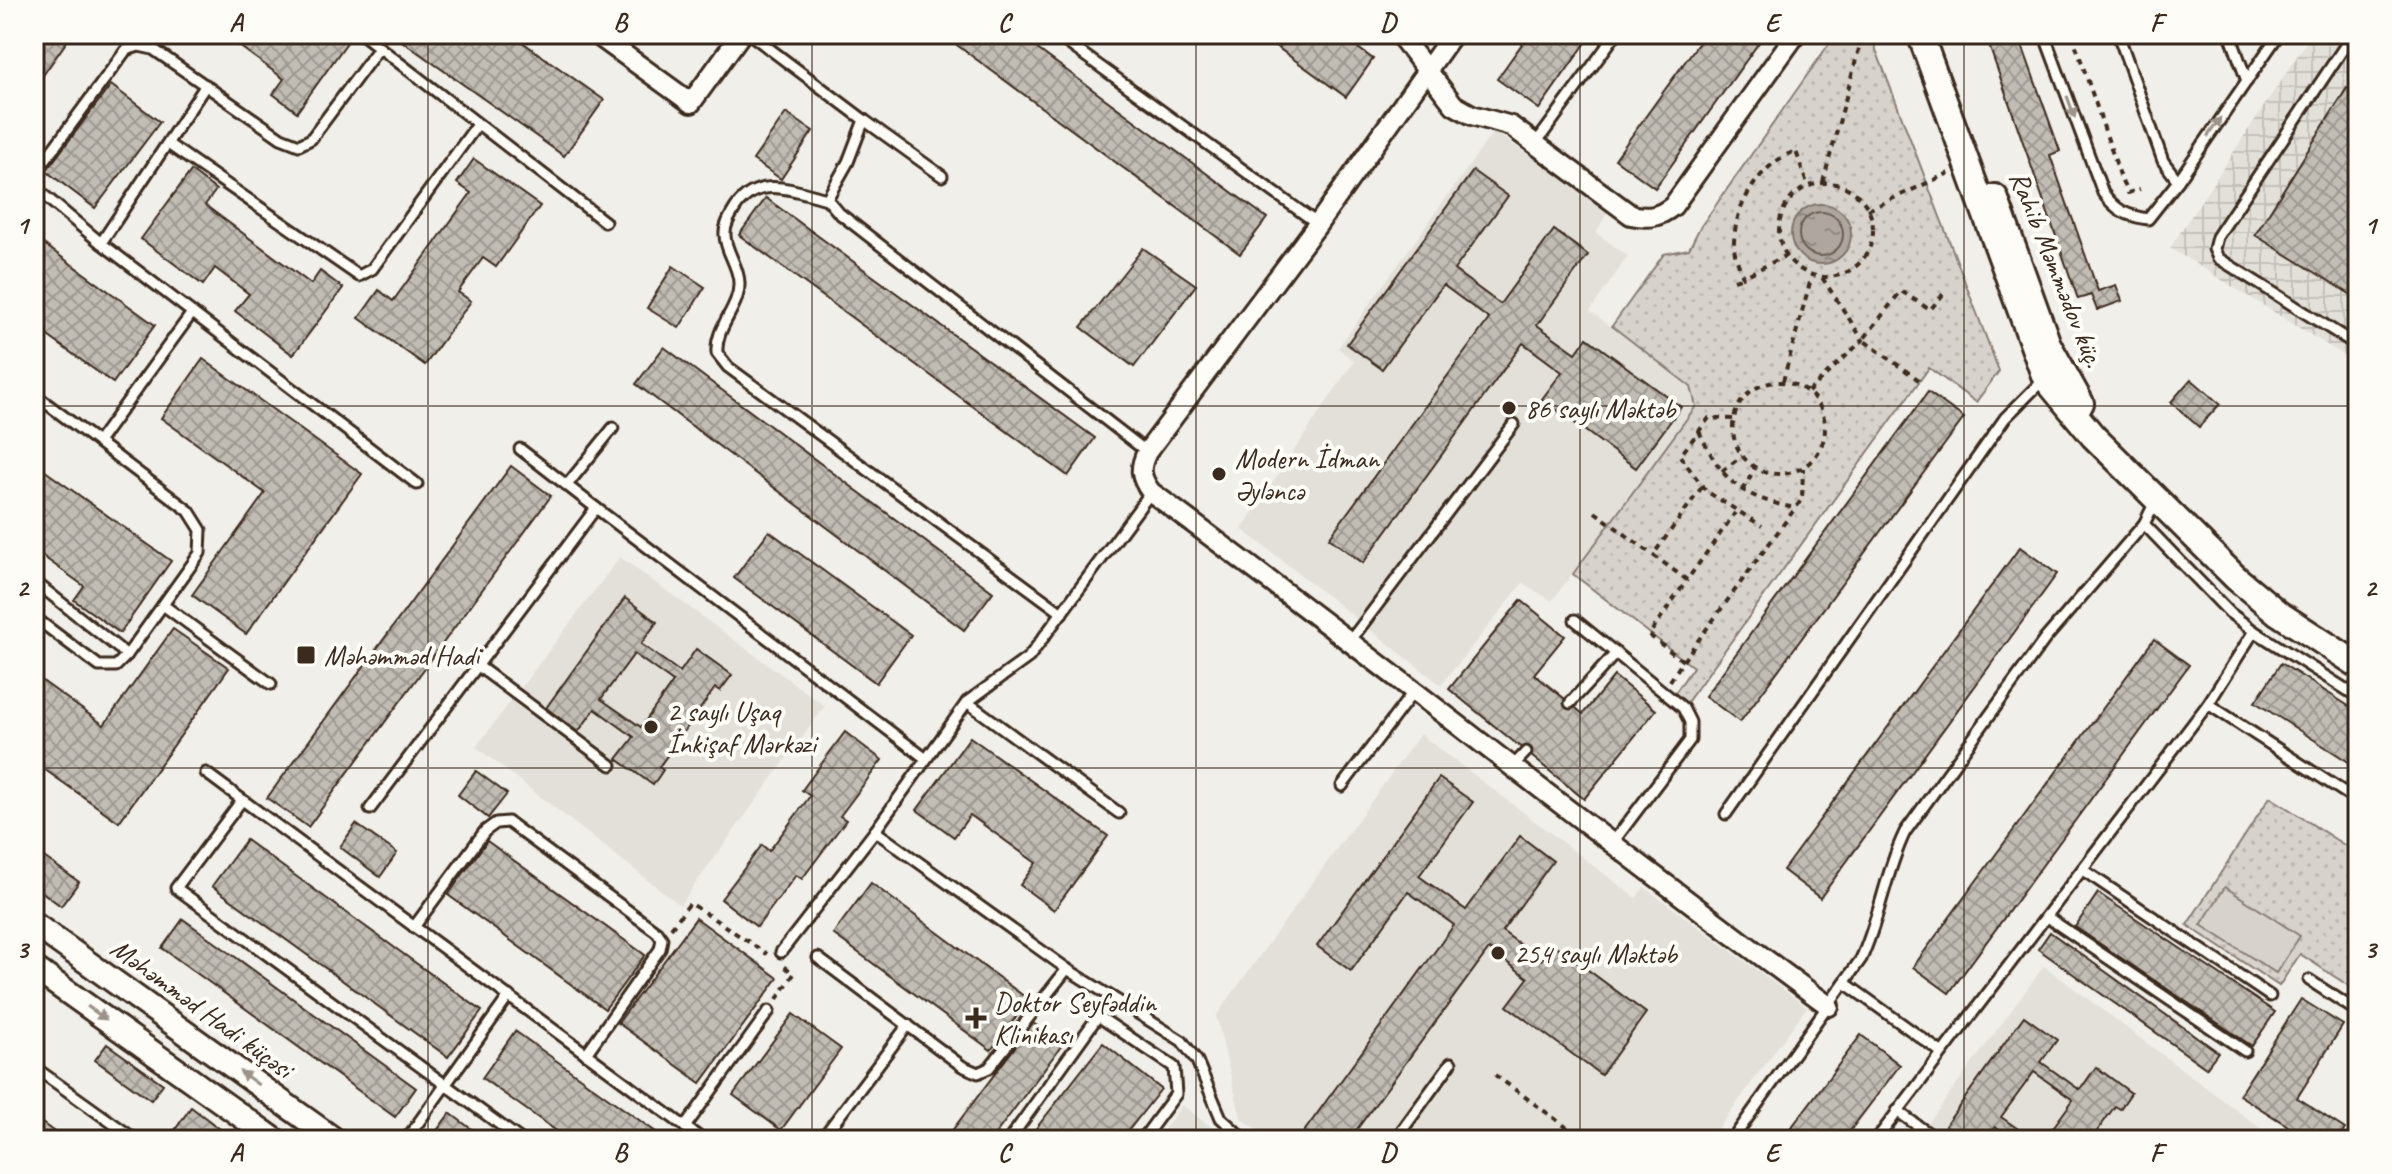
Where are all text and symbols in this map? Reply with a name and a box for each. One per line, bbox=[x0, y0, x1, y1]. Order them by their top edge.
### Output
text: A bbox=[229, 6, 244, 39]
text: B bbox=[613, 6, 629, 39]
text: C bbox=[998, 6, 1014, 39]
text: D bbox=[1380, 6, 1398, 39]
text: E bbox=[1765, 6, 1783, 39]
text: F bbox=[2150, 6, 2168, 39]
one-way arrow bbox=[2066, 95, 2078, 119]
one-way arrow bbox=[2206, 117, 2221, 138]
street label: Rahib Məmmədov küç. bbox=[2002, 166, 2112, 373]
text: 1 bbox=[16, 209, 31, 242]
text: 1 bbox=[2364, 209, 2379, 242]
place label: 86 saylı Məktəb bbox=[1525, 391, 1677, 426]
marker: 86 saylı Məktəb bbox=[1500, 399, 1518, 417]
place label: Modern İdman Əyləncə bbox=[1235, 441, 1380, 508]
marker: Modern İdman Əyləncə bbox=[1210, 465, 1228, 483]
text: 2 bbox=[16, 571, 30, 604]
text: 2 bbox=[2364, 571, 2378, 604]
place label: Məhəmməd Hadi bbox=[324, 638, 483, 673]
marker: Məhəmməd Hadi bbox=[295, 644, 317, 666]
place label: 2 saylı Uşaq İnkişaf Mərkəzi bbox=[667, 694, 820, 761]
marker: 2 saylı Uşaq İnkişaf Mərkəzi bbox=[642, 718, 660, 736]
street label: Məhəmməd Hadi küçəsi bbox=[104, 930, 303, 1088]
text: 3 bbox=[16, 933, 30, 966]
text: 3 bbox=[2364, 933, 2378, 966]
place label: 254 saylı Məktəb bbox=[1514, 936, 1679, 971]
marker: 254 saylı Məktəb bbox=[1489, 944, 1507, 962]
place label: Doktor Seyfәddin Klinikası bbox=[994, 985, 1157, 1052]
one-way arrow bbox=[87, 1005, 108, 1021]
marker: Doktor Seyfәddin Klinikası bbox=[965, 1007, 987, 1029]
one-way arrow bbox=[238, 1071, 259, 1086]
text: A bbox=[229, 1136, 244, 1169]
text: B bbox=[613, 1136, 629, 1169]
text: C bbox=[998, 1136, 1014, 1169]
text: D bbox=[1380, 1136, 1398, 1169]
text: E bbox=[1765, 1136, 1783, 1169]
text: F bbox=[2150, 1136, 2168, 1169]

